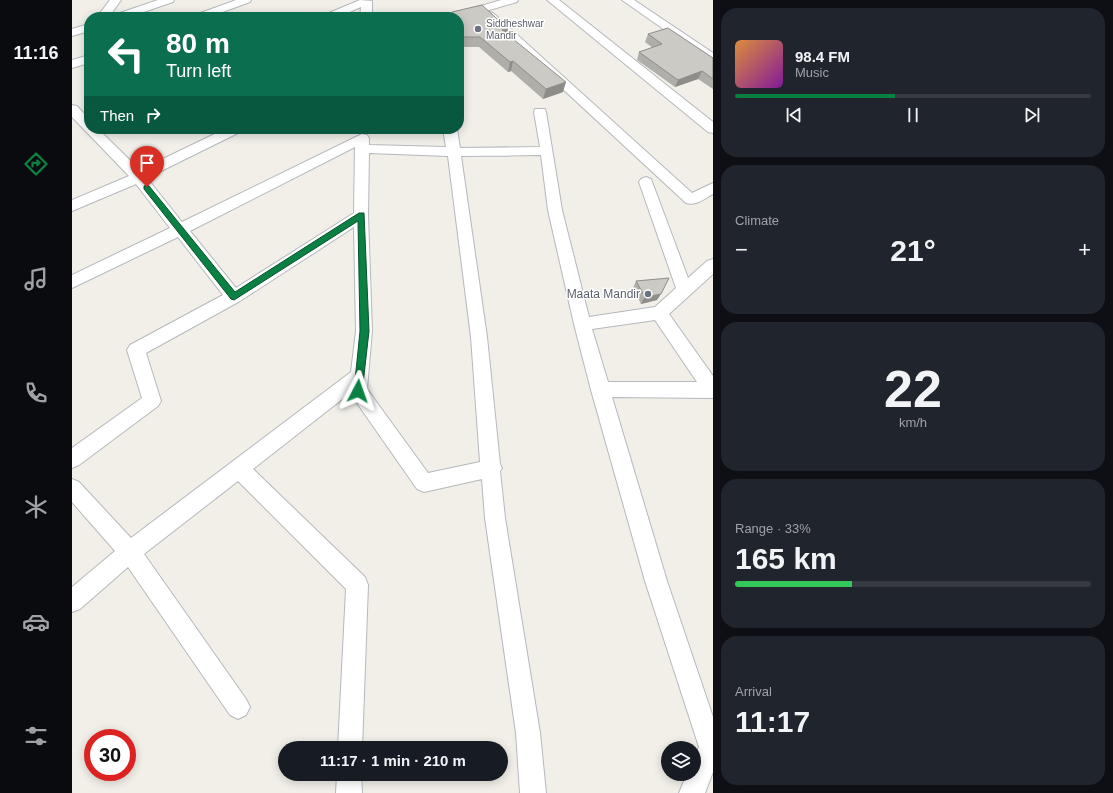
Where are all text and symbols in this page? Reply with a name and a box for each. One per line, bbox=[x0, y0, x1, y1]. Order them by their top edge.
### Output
place label: Siddheshwar Mandir bbox=[486, 18, 544, 41]
marker: Siddheshwar Mandir bbox=[473, 24, 483, 34]
icon: left bbox=[100, 28, 152, 80]
text: 80 m bbox=[166, 28, 230, 59]
text: 11:16 bbox=[13, 43, 59, 63]
text: 98.4 FM bbox=[795, 48, 850, 65]
text: Turn left bbox=[166, 61, 231, 81]
text: Music bbox=[795, 65, 829, 80]
icon: right bbox=[142, 104, 164, 126]
icon: previous bbox=[783, 104, 805, 126]
icon: pause bbox=[902, 104, 924, 126]
icon: next bbox=[1021, 104, 1043, 126]
text: Then bbox=[100, 107, 134, 124]
pin bbox=[130, 146, 164, 187]
icon: directions bbox=[22, 150, 50, 178]
icon: arrive bbox=[136, 152, 158, 174]
text: Climate bbox=[735, 213, 779, 228]
text: 21° bbox=[890, 234, 936, 267]
text: − bbox=[735, 237, 748, 262]
text: + bbox=[1078, 237, 1091, 262]
icon: music bbox=[22, 265, 50, 293]
place label: Maata Mandir bbox=[567, 287, 640, 301]
marker: Maata Mandir bbox=[643, 289, 653, 299]
text: 22 bbox=[884, 360, 942, 418]
position arrow bbox=[337, 370, 379, 412]
icon: phone bbox=[22, 379, 50, 407]
text: km/h bbox=[899, 415, 927, 430]
icon: climate bbox=[22, 493, 50, 521]
text: Range · 33% bbox=[735, 521, 811, 536]
text: 165 km bbox=[735, 542, 837, 575]
icon: car bbox=[22, 608, 50, 636]
text: Arrival bbox=[735, 684, 772, 699]
text: 11:17 bbox=[735, 705, 810, 738]
icon: filters bbox=[22, 722, 50, 750]
speed limit sign: 30 bbox=[84, 729, 136, 781]
map controls bbox=[661, 741, 701, 781]
button: layers bbox=[661, 741, 701, 781]
text: 11:17 · 1 min · 210 m bbox=[320, 752, 466, 769]

